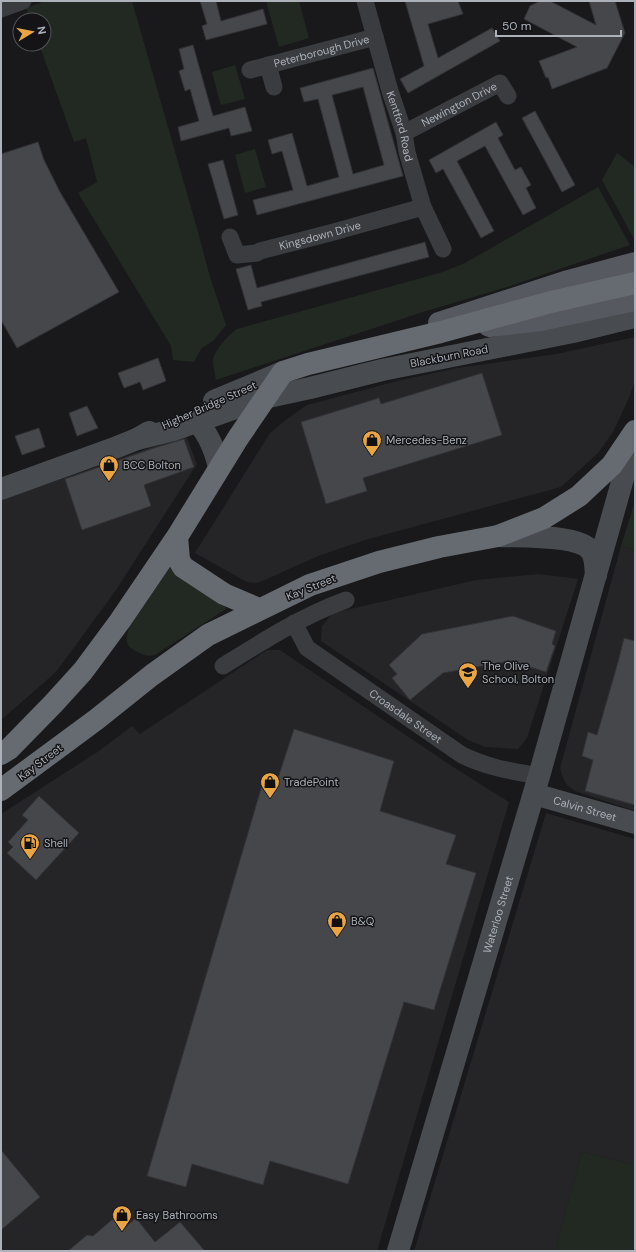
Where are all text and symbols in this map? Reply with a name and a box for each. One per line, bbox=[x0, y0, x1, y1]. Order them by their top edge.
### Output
north arrow bbox=[12, 12, 52, 52]
scale bar bbox=[496, 12, 621, 38]
text: 50 m bbox=[502, 18, 531, 34]
text: N bbox=[34, 25, 49, 35]
street label: Peterborough Drive bbox=[272, 32, 371, 70]
street label: Newington Drive bbox=[419, 79, 499, 130]
street label: Kentford Road bbox=[383, 89, 416, 163]
street label: Kingsdown Drive bbox=[278, 218, 362, 253]
street label: Blackburn Road bbox=[409, 342, 489, 370]
street label: Higher Bridge Street bbox=[159, 378, 259, 432]
shop icon: Mercedes-Benz bbox=[361, 429, 383, 457]
place label: Mercedes-Benz bbox=[386, 433, 467, 447]
shop icon: BCC Bolton bbox=[98, 454, 120, 482]
place label: BCC Bolton bbox=[123, 458, 181, 472]
street label: Kay Street bbox=[284, 571, 338, 603]
place label: The Olive School, Bolton bbox=[482, 659, 554, 686]
school or university icon: The Olive School, Bolton bbox=[457, 661, 479, 689]
street label: Croasdale Street bbox=[366, 686, 445, 746]
street label: Kay Street bbox=[15, 741, 65, 783]
shop icon: TradePoint bbox=[259, 771, 281, 799]
place label: TradePoint bbox=[284, 775, 339, 789]
street label: Calvin Street bbox=[552, 793, 618, 824]
fuel station icon: Shell bbox=[19, 832, 41, 860]
place label: Shell bbox=[44, 836, 68, 850]
street label: Waterloo Street bbox=[480, 874, 516, 955]
shop icon: B&Q bbox=[326, 910, 348, 938]
place label: B&Q bbox=[351, 914, 374, 928]
shop icon: Easy Bathrooms bbox=[111, 1204, 133, 1232]
place label: Easy Bathrooms bbox=[136, 1208, 218, 1222]

